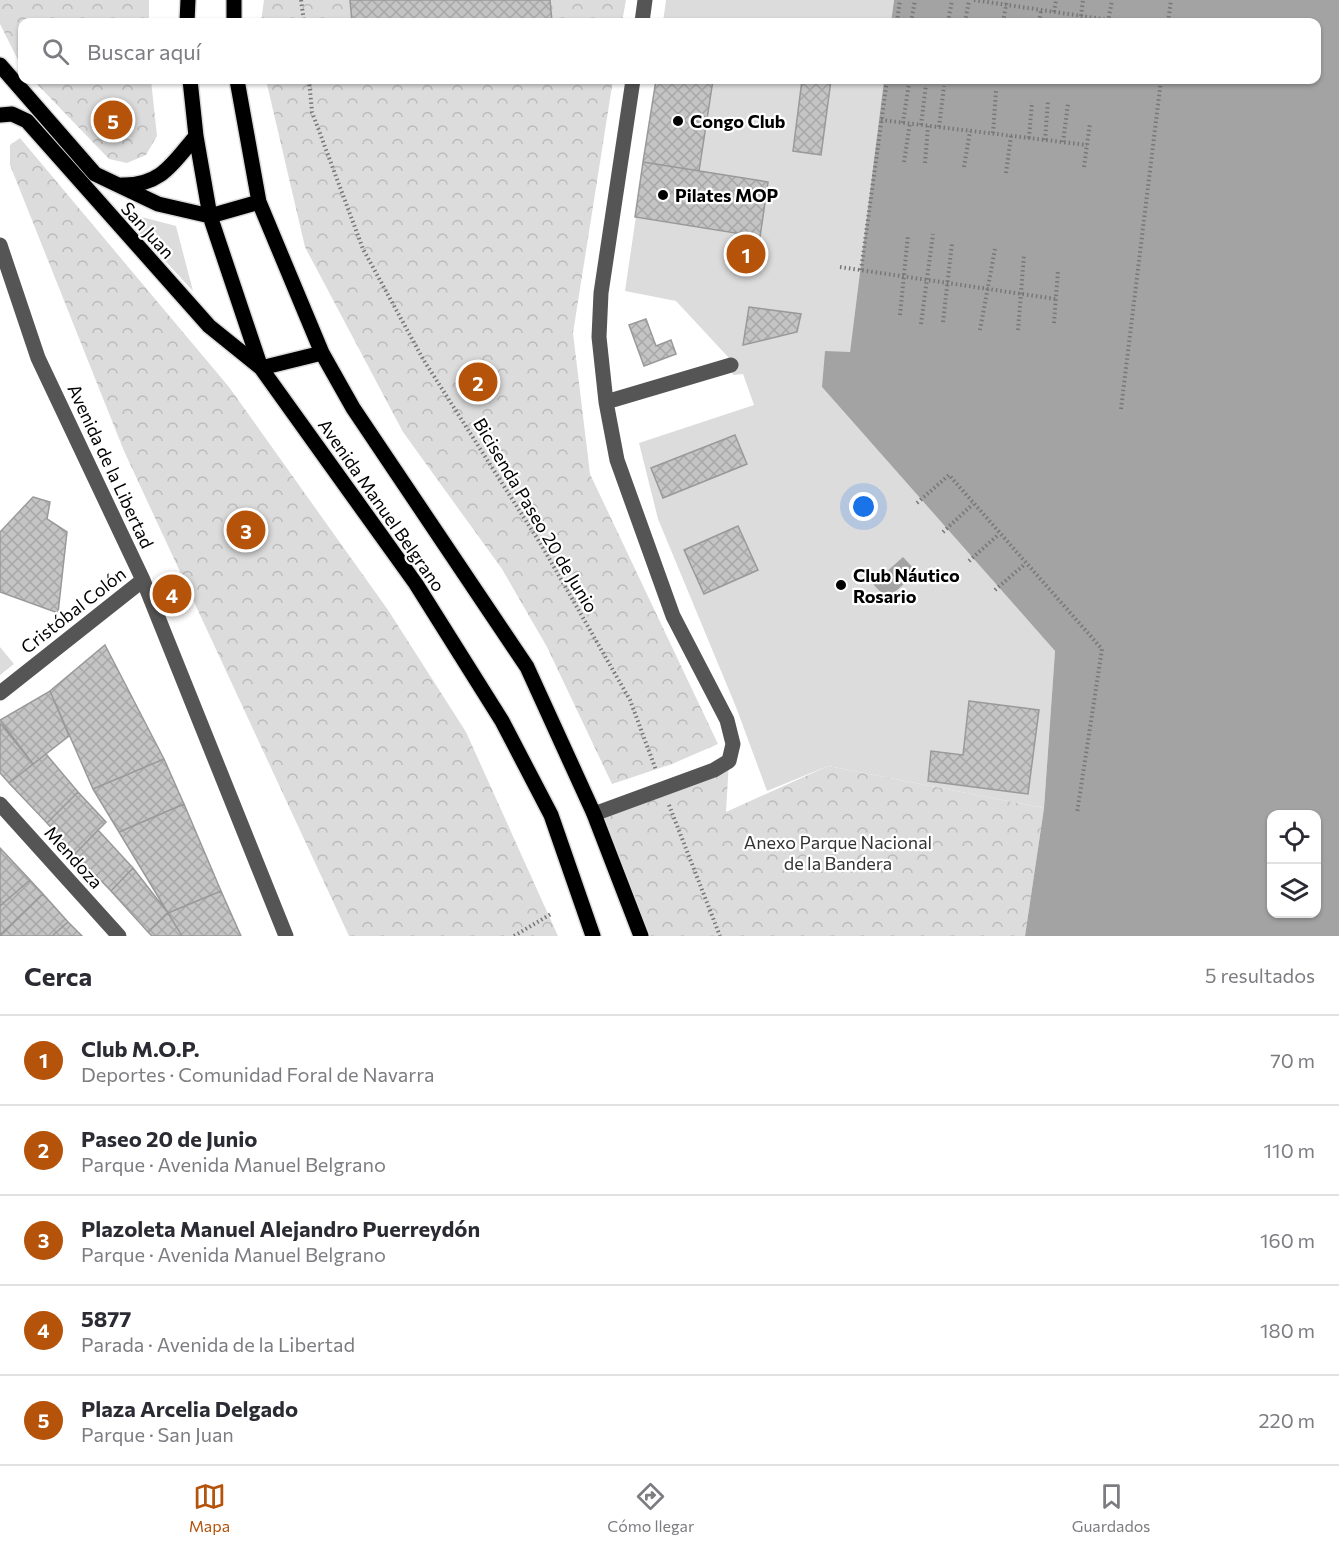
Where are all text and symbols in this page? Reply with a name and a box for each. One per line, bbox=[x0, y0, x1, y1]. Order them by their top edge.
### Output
search box bbox=[18, 18, 1321, 84]
icon: search bbox=[39, 35, 72, 68]
text: Buscar aquí bbox=[87, 38, 201, 65]
pin: 5 bbox=[94, 98, 132, 142]
place label: Congo Club bbox=[690, 110, 786, 132]
marker: Congo Club bbox=[671, 114, 685, 128]
place label: Pilates MOP bbox=[675, 184, 779, 206]
marker: Pilates MOP bbox=[656, 188, 670, 202]
street label: San Juan bbox=[117, 197, 179, 263]
pin: 1 bbox=[726, 232, 766, 276]
pin: 2 bbox=[458, 360, 498, 404]
street label: Avenida de la Libertad bbox=[63, 380, 159, 552]
street label: Avenida Manuel Belgrano bbox=[314, 414, 450, 596]
street label: Bicisenda Paseo 20 de Junio bbox=[469, 414, 603, 616]
your location bbox=[849, 492, 878, 521]
pin: 3 bbox=[226, 508, 266, 552]
street label: Cristóbal Colón bbox=[16, 562, 130, 658]
place label: Club Náutico Rosario bbox=[853, 564, 960, 607]
pin: 4 bbox=[152, 572, 192, 616]
marker: Club Náutico Rosario bbox=[834, 578, 848, 592]
map controls bbox=[1267, 810, 1321, 918]
button: locate bbox=[1267, 810, 1321, 864]
street label: Mendoza bbox=[40, 821, 108, 893]
park label: Anexo Parque Nacional de la Bandera bbox=[744, 831, 932, 874]
button: layers bbox=[1267, 864, 1321, 918]
text: Cerca bbox=[24, 960, 92, 991]
text: 5 resultados bbox=[1205, 963, 1315, 987]
text: Club M.O.P. bbox=[81, 1035, 200, 1062]
text: 1 bbox=[39, 1048, 48, 1072]
text: 70 m bbox=[1270, 1048, 1315, 1072]
text: Deportes · Comunidad Foral de Navarra bbox=[81, 1062, 435, 1086]
text: Paseo 20 de Junio bbox=[81, 1125, 258, 1152]
text: 2 bbox=[38, 1138, 49, 1162]
text: 110 m bbox=[1264, 1138, 1315, 1162]
text: Parque · Avenida Manuel Belgrano bbox=[81, 1152, 386, 1176]
text: Plazoleta Manuel Alejandro Puerreydón bbox=[81, 1215, 480, 1242]
text: 3 bbox=[38, 1228, 49, 1252]
text: 160 m bbox=[1260, 1228, 1315, 1252]
text: Parque · Avenida Manuel Belgrano bbox=[81, 1242, 386, 1266]
text: 5877 bbox=[81, 1305, 131, 1332]
text: 4 bbox=[37, 1318, 50, 1342]
text: 180 m bbox=[1260, 1318, 1315, 1342]
text: Parada · Avenida de la Libertad bbox=[81, 1332, 355, 1356]
text: Plaza Arcelia Delgado bbox=[81, 1395, 298, 1422]
text: 5 bbox=[38, 1408, 49, 1432]
text: 220 m bbox=[1259, 1408, 1315, 1432]
text: Parque · San Juan bbox=[81, 1422, 234, 1446]
tab: Mapa bbox=[189, 1480, 230, 1535]
tab: Cómo llegar bbox=[607, 1480, 694, 1535]
tab: Guardados bbox=[1072, 1480, 1150, 1535]

